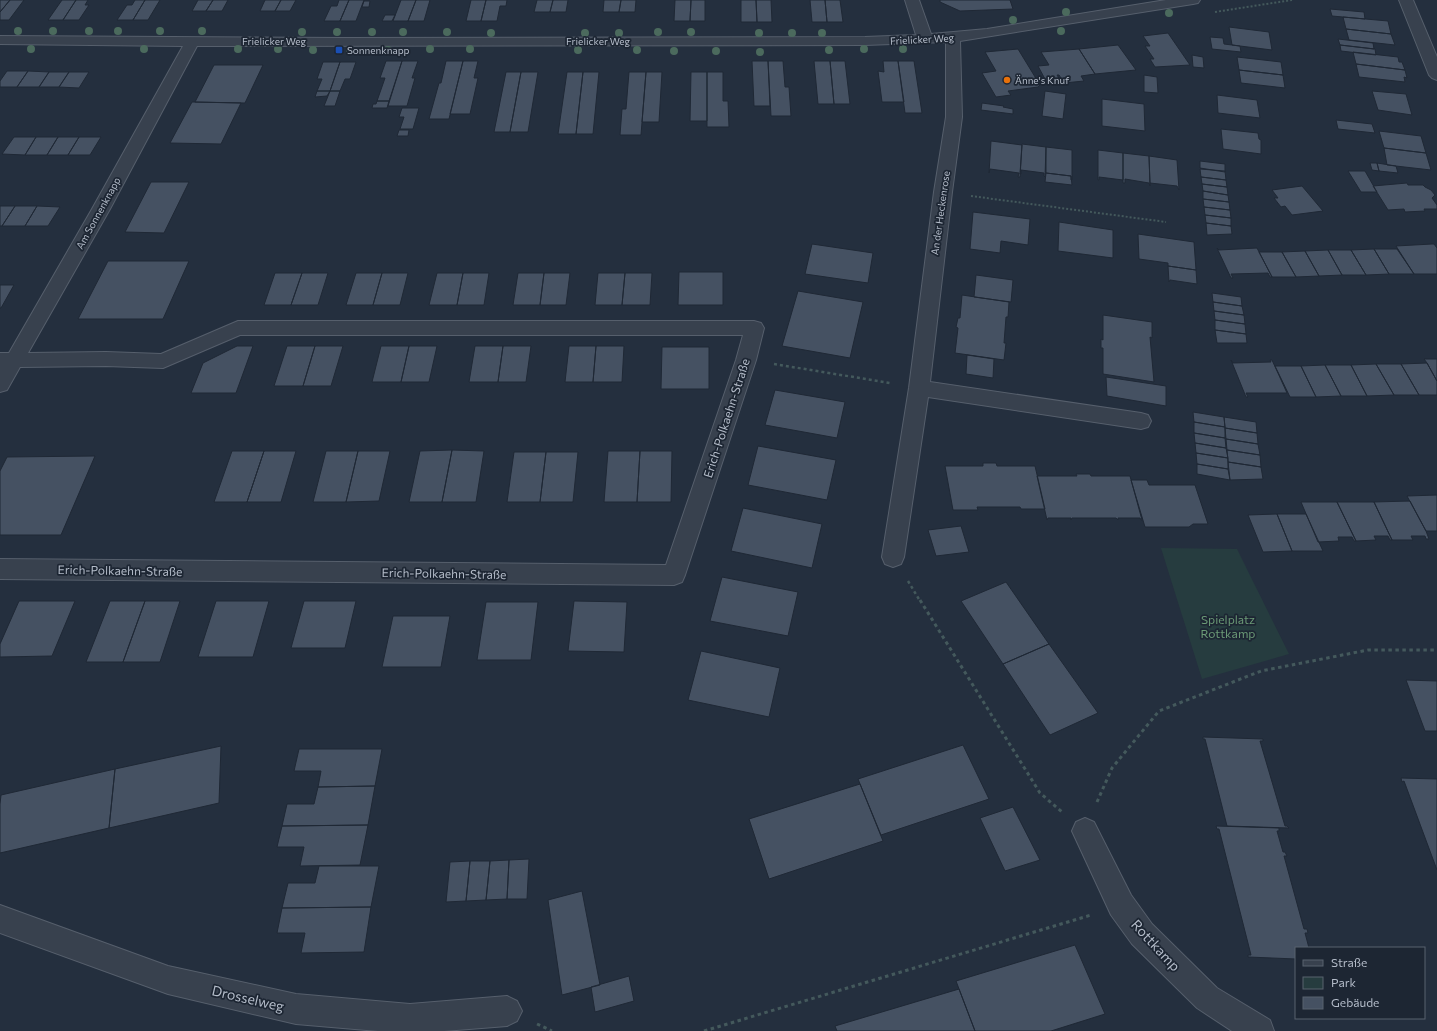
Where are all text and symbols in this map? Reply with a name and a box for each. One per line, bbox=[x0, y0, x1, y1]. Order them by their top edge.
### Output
street label: Frielicker Weg bbox=[890, 31, 955, 47]
street label: Frielicker Weg bbox=[242, 35, 307, 47]
street label: Frielicker Weg bbox=[566, 35, 631, 47]
place label: Sonnenknapp bbox=[347, 44, 410, 56]
marker: Sonnenknapp bbox=[334, 45, 344, 55]
place label: Änne's Knuf bbox=[1015, 74, 1069, 86]
marker: Änne's Knuf bbox=[1002, 75, 1012, 85]
street label: An der Heckenrose bbox=[928, 170, 952, 256]
street label: Am Sonnenknapp bbox=[73, 175, 123, 251]
street label: Erich-Polkaehn-Straße bbox=[700, 357, 752, 479]
street label: Erich-Polkaehn-Straße bbox=[58, 562, 182, 578]
street label: Erich-Polkaehn-Straße bbox=[382, 565, 506, 581]
park label: Spielplatz Rottkamp bbox=[1201, 612, 1255, 640]
street label: Rottkamp bbox=[1128, 916, 1184, 974]
legend bbox=[1295, 947, 1425, 1019]
text: Straße bbox=[1331, 955, 1367, 969]
text: Park bbox=[1331, 975, 1357, 989]
street label: Drosselweg bbox=[210, 981, 286, 1015]
text: Gebäude bbox=[1331, 995, 1379, 1009]

